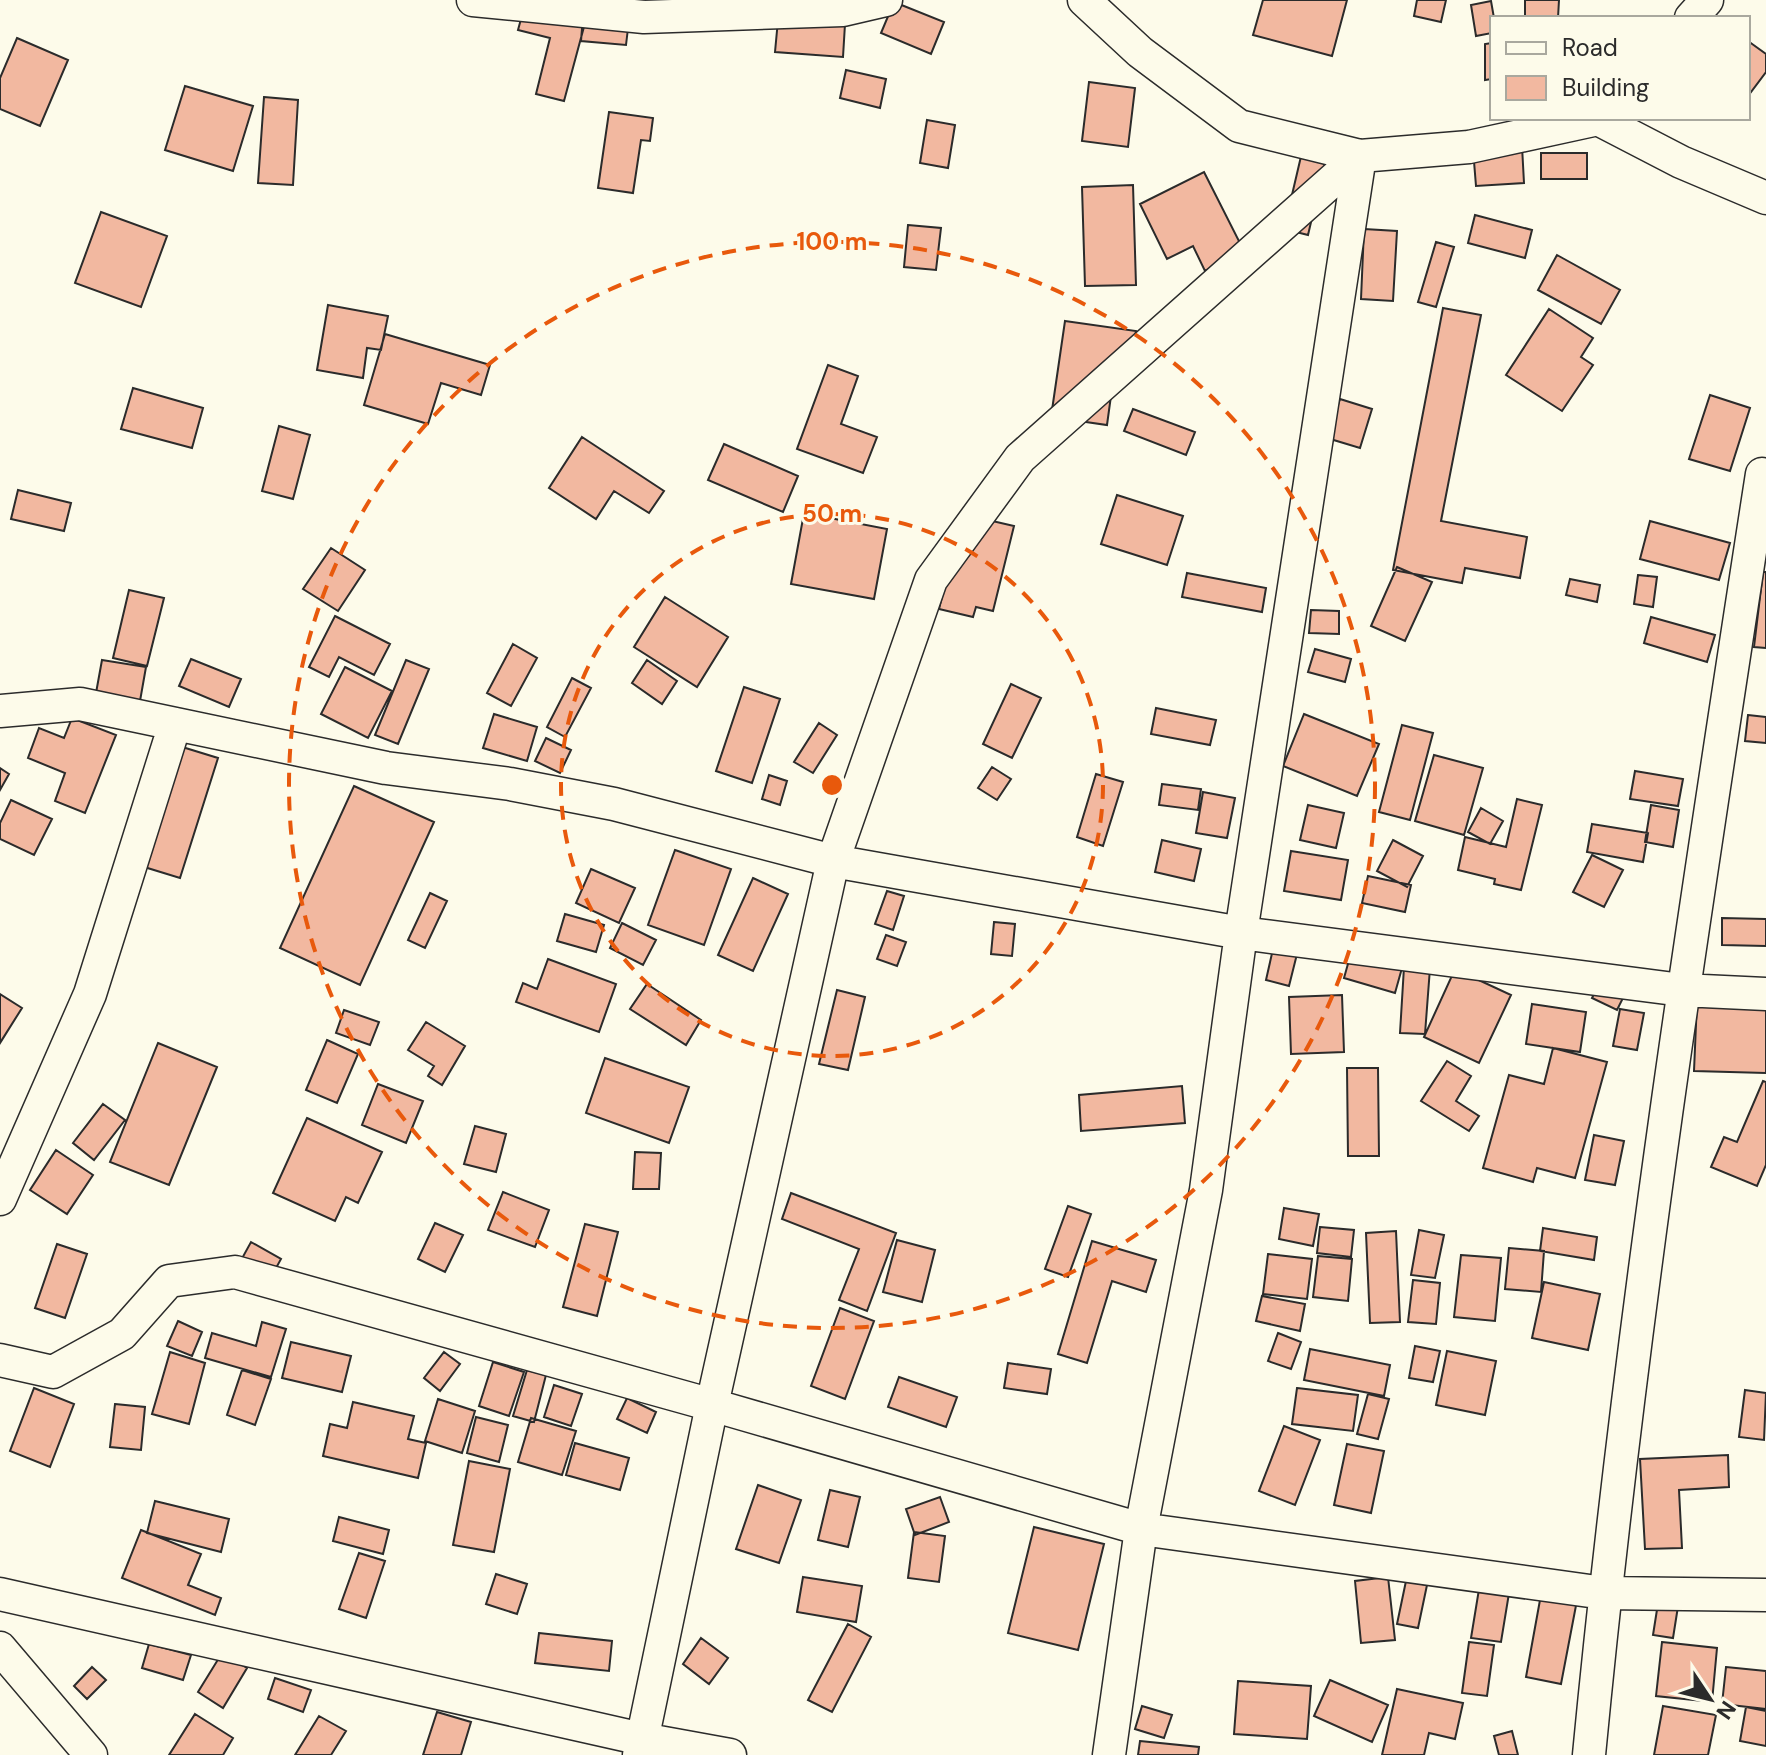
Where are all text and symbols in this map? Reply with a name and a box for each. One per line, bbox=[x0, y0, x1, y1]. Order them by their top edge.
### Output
legend bbox=[1490, 16, 1750, 120]
text: Road bbox=[1562, 32, 1618, 63]
text: Building bbox=[1562, 72, 1649, 103]
text: 100 m bbox=[797, 226, 867, 257]
text: 50 m bbox=[802, 498, 862, 529]
centre of rings bbox=[818, 771, 846, 799]
north arrow bbox=[1670, 1659, 1750, 1739]
text: N bbox=[1709, 1695, 1742, 1725]

